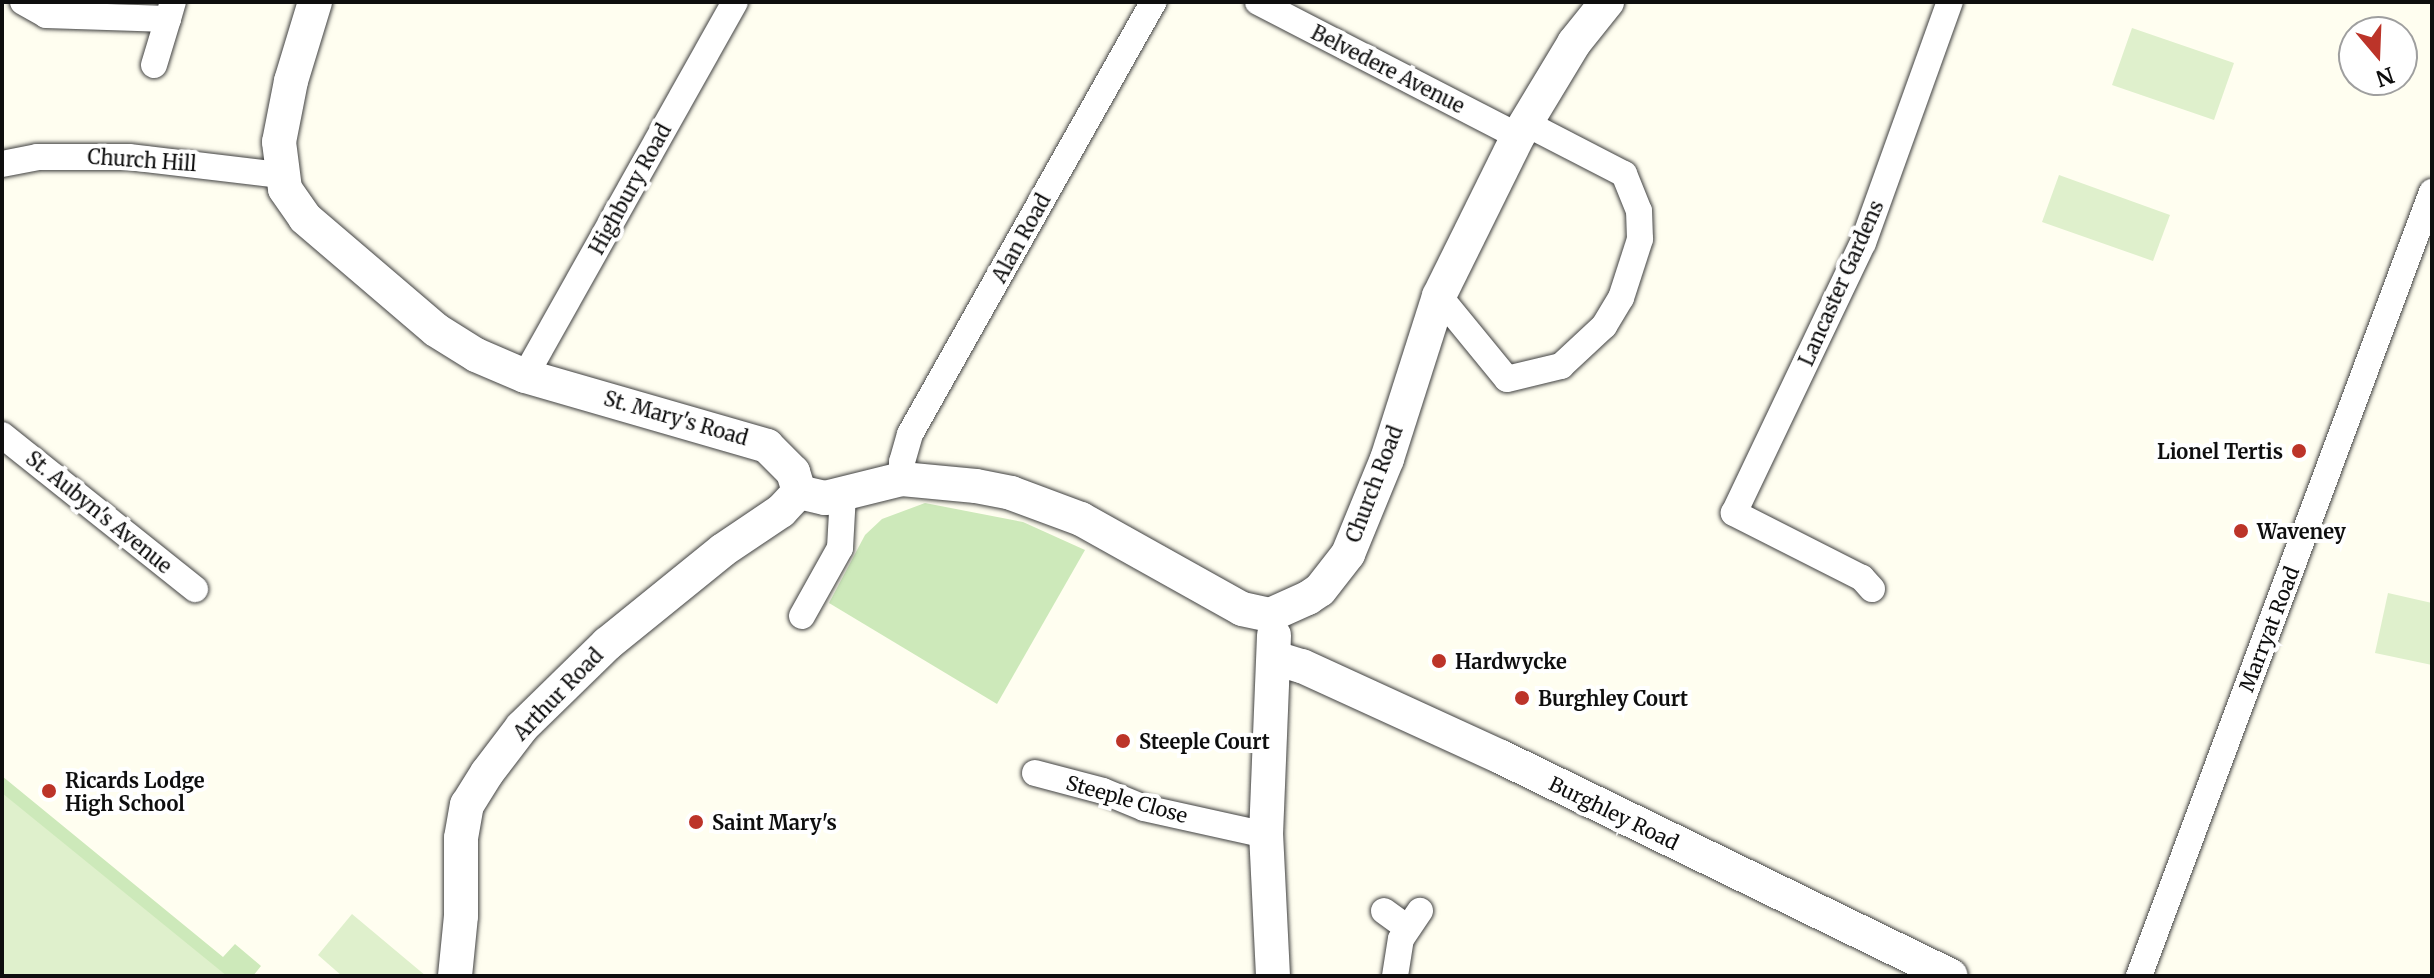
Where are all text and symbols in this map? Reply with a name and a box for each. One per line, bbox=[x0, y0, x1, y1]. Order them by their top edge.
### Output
north arrow bbox=[2338, 16, 2418, 96]
street label: Belvedere Avenue bbox=[1307, 20, 1469, 118]
text: N bbox=[2372, 61, 2398, 93]
street label: Highbury Road bbox=[584, 119, 676, 259]
street label: Church Hill bbox=[87, 144, 197, 176]
street label: Alan Road bbox=[987, 189, 1055, 287]
street label: Lancaster Gardens bbox=[1794, 197, 1888, 369]
street label: St. Mary's Road bbox=[601, 386, 751, 450]
street label: Church Road bbox=[1341, 422, 1407, 546]
place label: Lionel Tertis bbox=[2157, 439, 2283, 463]
marker: Lionel Tertis bbox=[2290, 442, 2308, 460]
street label: St. Aubyn's Avenue bbox=[21, 446, 177, 578]
place label: Waveney bbox=[2257, 519, 2346, 543]
marker: Waveney bbox=[2232, 522, 2250, 540]
street label: Marryat Road bbox=[2234, 563, 2304, 695]
street label: Arthur Road bbox=[508, 643, 608, 745]
place label: Hardwycke bbox=[1455, 649, 1567, 673]
marker: Hardwycke bbox=[1430, 652, 1448, 670]
place label: Burghley Court bbox=[1538, 686, 1688, 710]
marker: Burghley Court bbox=[1513, 689, 1531, 707]
place label: Steeple Court bbox=[1139, 729, 1270, 753]
marker: Steeple Court bbox=[1114, 732, 1132, 750]
place label: Ricards Lodge High School bbox=[65, 768, 205, 815]
street label: Steeple Close bbox=[1064, 770, 1190, 828]
street label: Burghley Road bbox=[1545, 771, 1683, 855]
marker: Ricards Lodge High School bbox=[40, 782, 58, 800]
place label: Saint Mary's bbox=[712, 810, 837, 834]
marker: Saint Mary's bbox=[687, 813, 705, 831]

